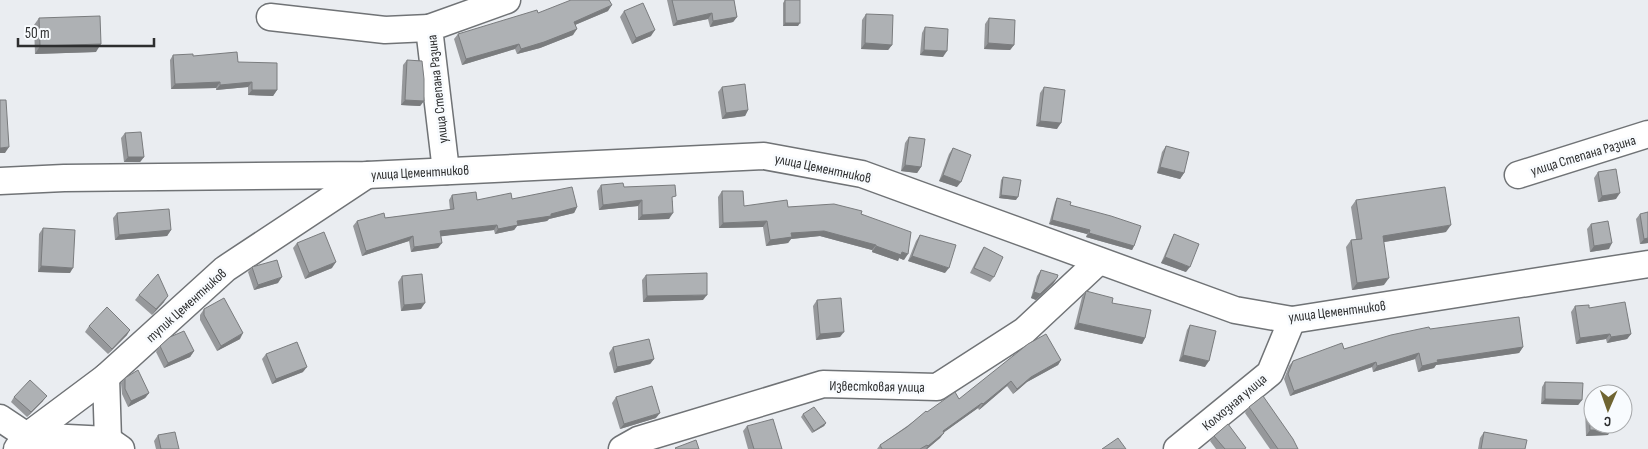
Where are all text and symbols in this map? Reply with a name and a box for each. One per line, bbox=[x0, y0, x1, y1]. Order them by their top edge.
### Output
scale bar bbox=[18, 15, 154, 47]
text: 50 m bbox=[25, 24, 50, 43]
street label: улица Степана Разина bbox=[423, 34, 452, 144]
street label: улица Степана Разина bbox=[1529, 131, 1638, 180]
street label: улица Цементников bbox=[773, 150, 873, 187]
street label: улица Цементников bbox=[371, 161, 470, 184]
street label: тупик Цементников bbox=[143, 265, 230, 346]
street label: улица Цементников bbox=[1287, 297, 1387, 326]
street label: Колхозная улица bbox=[1199, 370, 1270, 434]
street label: Известковая улица bbox=[829, 377, 925, 396]
north arrow bbox=[1583, 384, 1633, 434]
text: С bbox=[1604, 413, 1611, 430]

